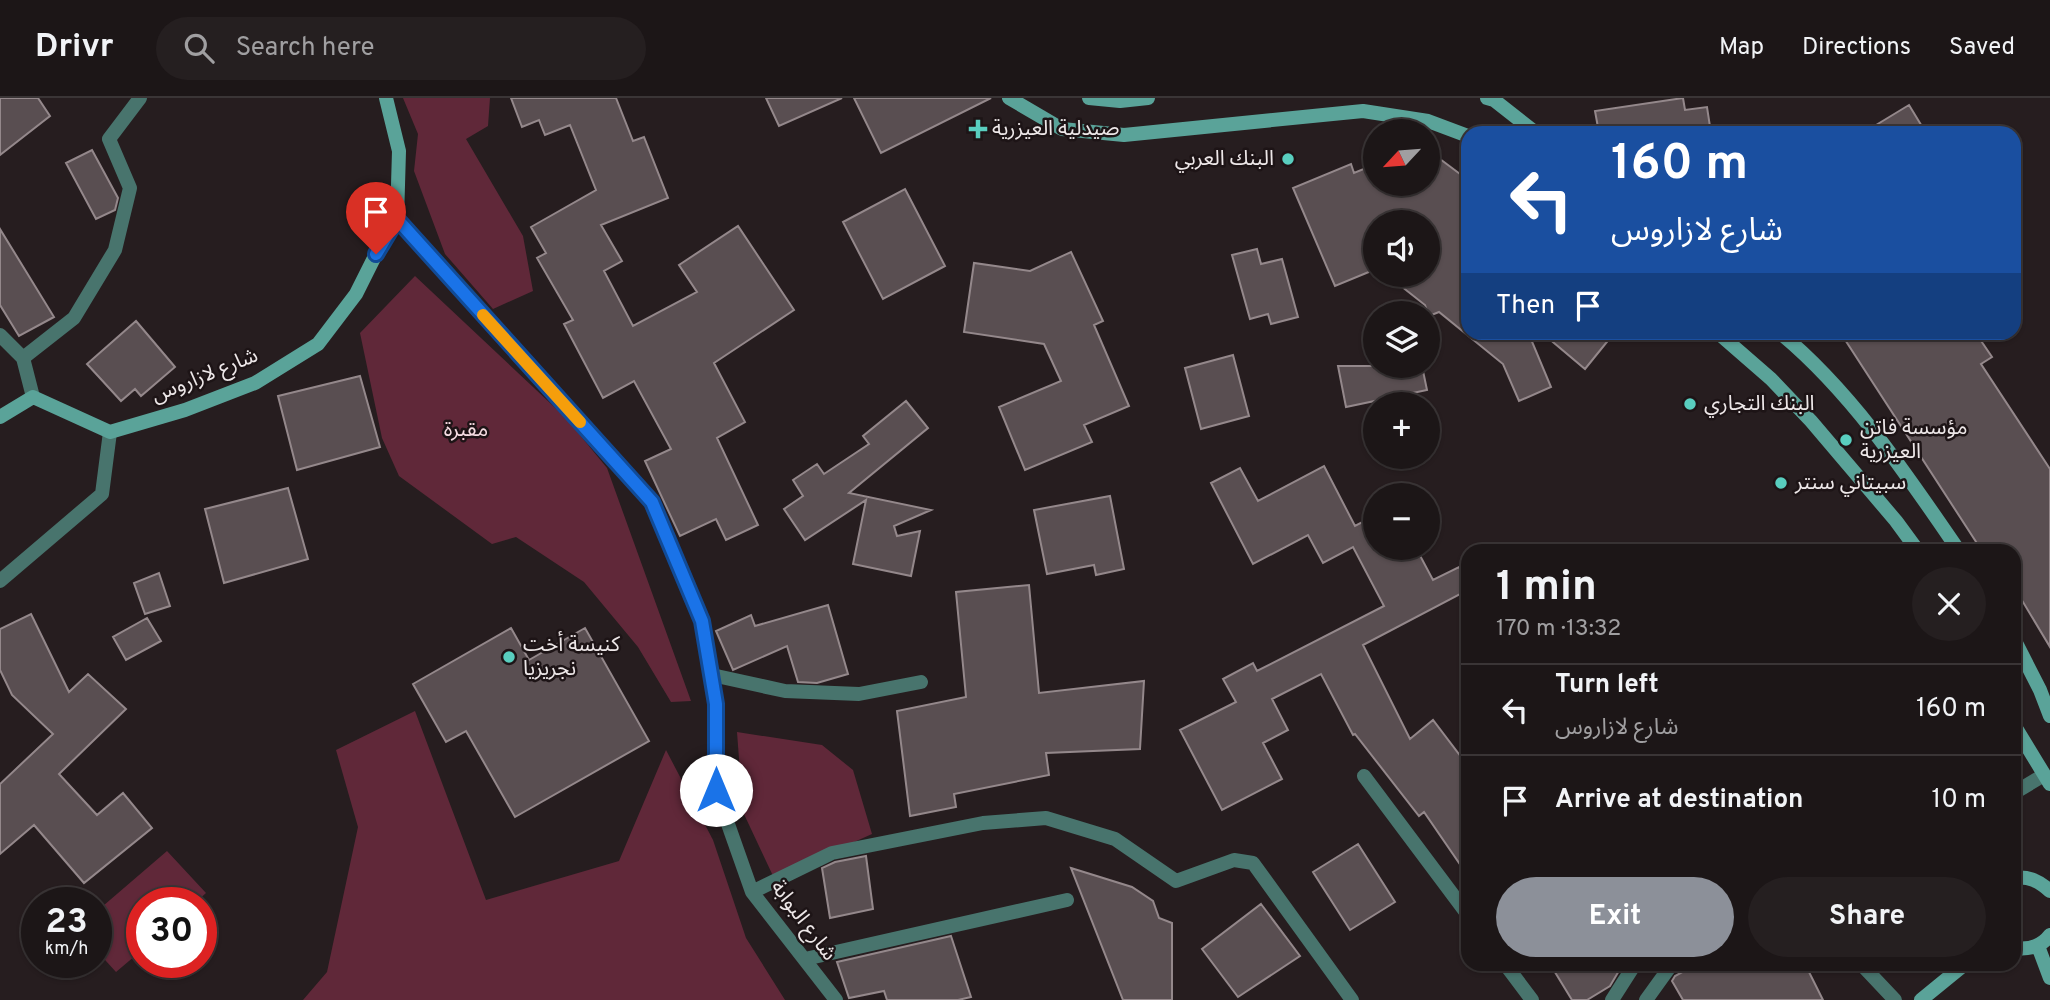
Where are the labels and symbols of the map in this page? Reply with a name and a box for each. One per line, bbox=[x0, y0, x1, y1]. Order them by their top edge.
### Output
place label: صيدلية العيزرية bbox=[992, 116, 1120, 143]
north arrow bbox=[1363, 119, 1440, 196]
marker: صيدلية العيزرية bbox=[970, 121, 986, 137]
place label: البنك العربي bbox=[1175, 146, 1274, 173]
marker: البنك العربي bbox=[1280, 151, 1296, 167]
pin bbox=[346, 182, 406, 254]
street label: شارع لازاروس bbox=[148, 342, 262, 410]
place label: البنك التجاري bbox=[1704, 391, 1815, 418]
marker: البنك التجاري bbox=[1682, 396, 1698, 412]
place label: مؤسسة فاتن العيزرية bbox=[1860, 415, 1968, 466]
park label: مقبرة bbox=[444, 417, 488, 444]
marker: مؤسسة فاتن العيزرية bbox=[1838, 432, 1854, 448]
place label: سبيتاني سنتر bbox=[1794, 470, 1906, 497]
marker: سبيتاني سنتر bbox=[1773, 475, 1789, 491]
place label: كنيسة أخت نجريزيا bbox=[523, 631, 620, 683]
marker: كنيسة أخت نجريزيا bbox=[501, 649, 517, 665]
position arrow bbox=[679, 753, 753, 827]
street label: شارع البوابة bbox=[764, 875, 842, 967]
speed limit sign: 30 bbox=[126, 887, 217, 978]

